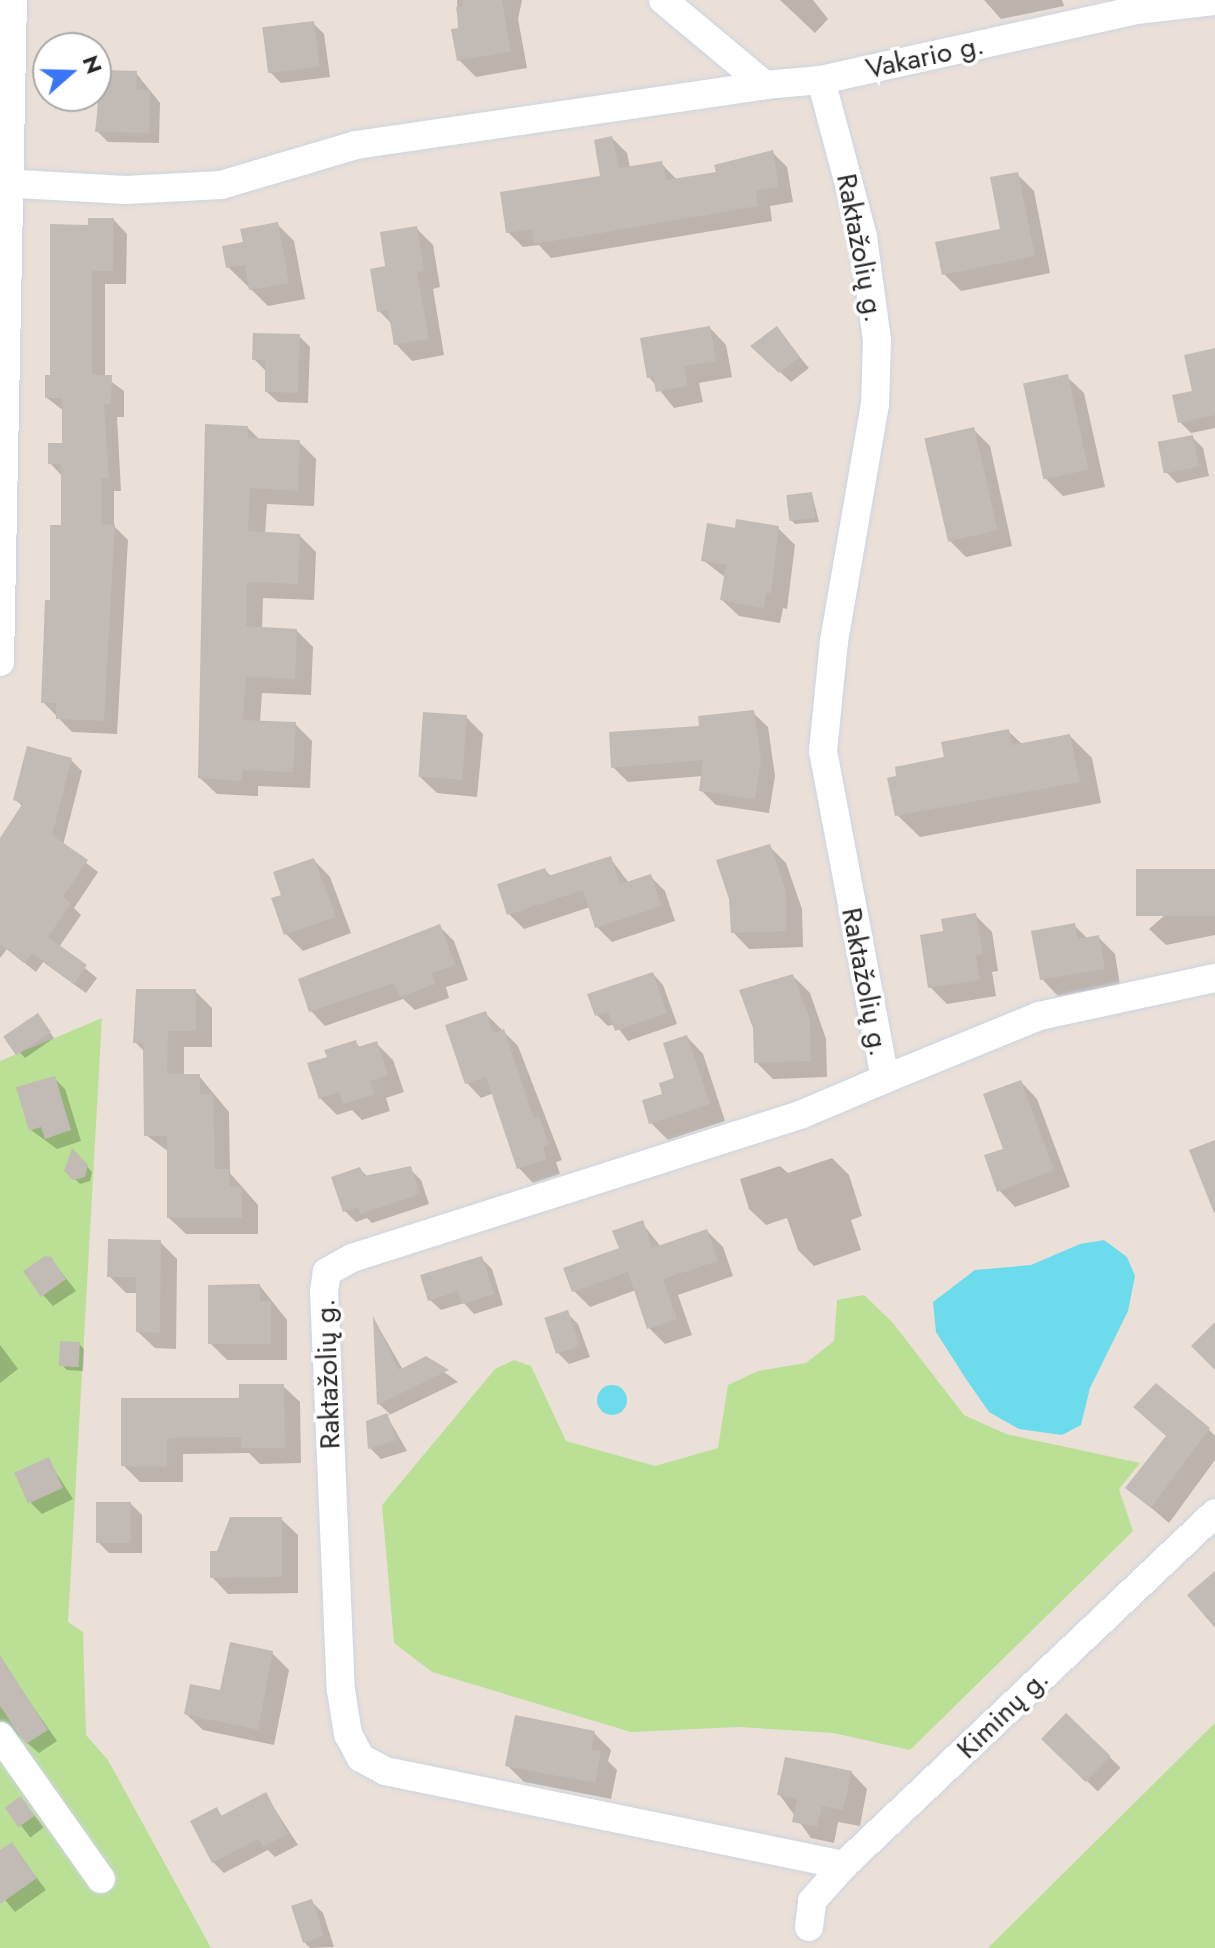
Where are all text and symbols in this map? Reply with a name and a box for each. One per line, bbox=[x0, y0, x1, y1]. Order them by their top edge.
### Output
street label: Vakario g. bbox=[863, 28, 987, 86]
north arrow bbox=[32, 32, 112, 112]
text: N bbox=[75, 51, 111, 78]
street label: Raktažolių g. bbox=[829, 171, 891, 325]
street label: Raktažolių g. bbox=[834, 905, 896, 1059]
street label: Raktažolių g. bbox=[309, 1298, 347, 1450]
street label: Kiminų g. bbox=[950, 1662, 1056, 1766]

